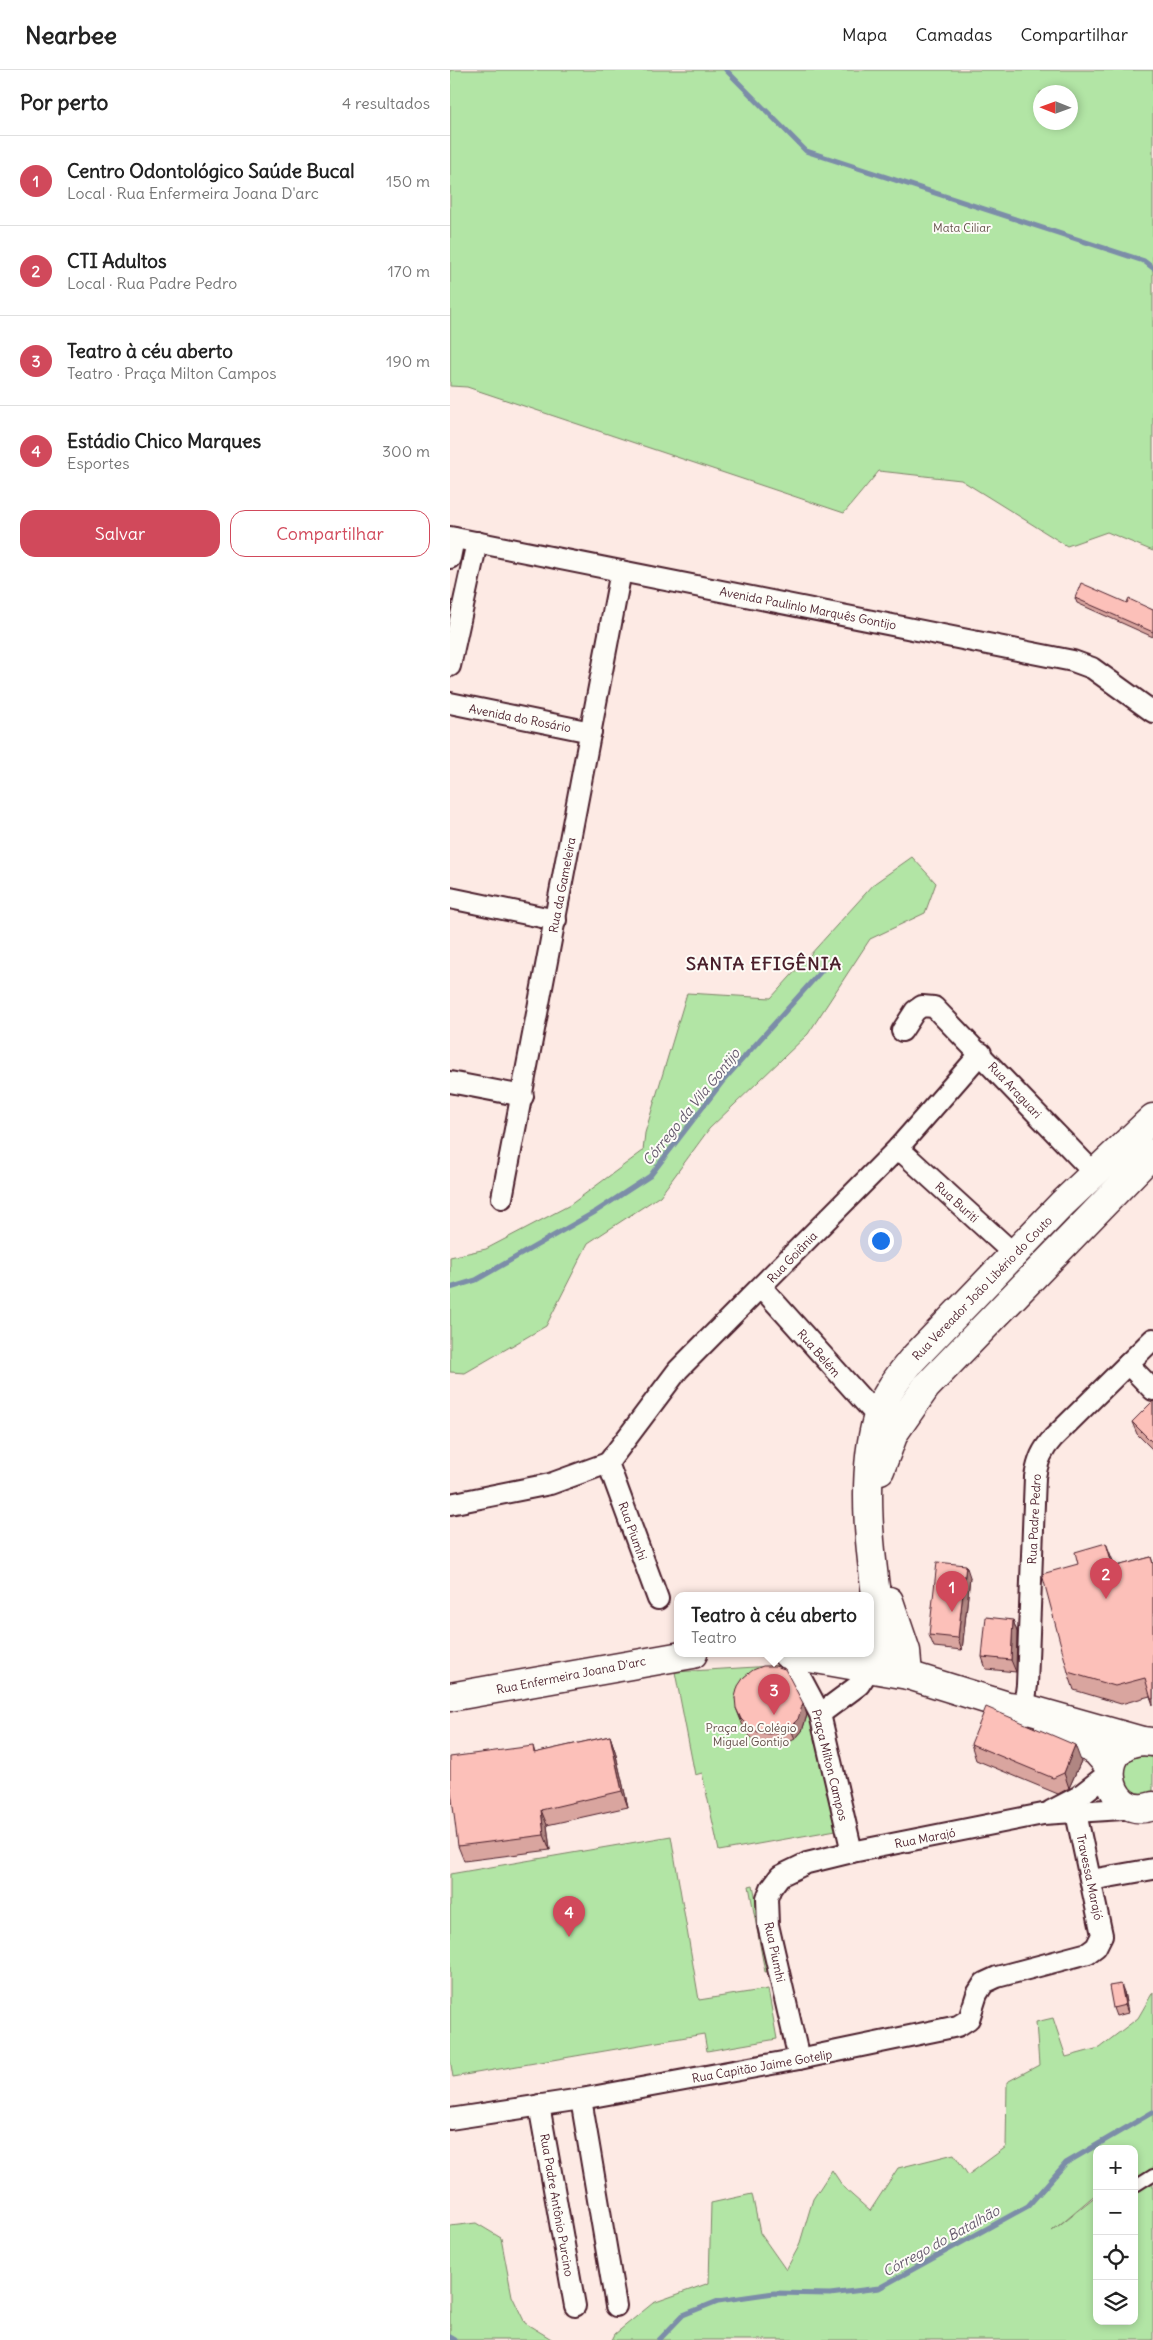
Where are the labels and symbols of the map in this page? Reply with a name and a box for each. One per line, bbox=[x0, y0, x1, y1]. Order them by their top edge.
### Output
north arrow bbox=[1033, 85, 1078, 130]
park label: Mata Ciliar bbox=[933, 220, 991, 235]
street label: Avenida Paulinlo Marquês Gontijo bbox=[718, 583, 898, 633]
street label: Avenida do Rosário bbox=[468, 701, 573, 735]
street label: Rua da Gameleira bbox=[545, 836, 579, 934]
district label: SANTA EFIGÊNIA bbox=[686, 952, 842, 975]
water label: Córrego da Vila Gontijo bbox=[638, 1044, 744, 1169]
street label: Rua Araguari bbox=[985, 1059, 1045, 1121]
street label: Rua Buriti bbox=[932, 1179, 982, 1225]
street label: Rua Vereador João Libério do Couto bbox=[909, 1213, 1055, 1363]
street label: Rua Goiânia bbox=[764, 1228, 820, 1286]
your location bbox=[868, 1228, 894, 1254]
street label: Rua Belém bbox=[794, 1326, 844, 1380]
street label: Rua Padre Pedro bbox=[1024, 1473, 1044, 1565]
street label: Rua Piumhi bbox=[615, 1500, 651, 1562]
pin: 2 bbox=[1090, 1558, 1122, 1599]
pin: 1 bbox=[936, 1571, 968, 1612]
street label: Rua Enfermeira Joana D'arc bbox=[495, 1653, 647, 1697]
pin: 3 bbox=[758, 1674, 790, 1715]
street label: Praça Milton Campos bbox=[809, 1708, 851, 1822]
park label: Praça do Colégio Miguel Gontijo bbox=[706, 1720, 797, 1749]
street label: Rua Marajó bbox=[893, 1825, 957, 1851]
street label: Travessa Marajó bbox=[1074, 1833, 1106, 1922]
pin: 4 bbox=[553, 1896, 585, 1937]
street label: Rua Piumhi bbox=[761, 1920, 789, 1984]
street label: Rua Capitão Jaime Gotelip bbox=[691, 2046, 833, 2086]
street label: Rua Padre Antônio Purcino bbox=[537, 2132, 577, 2278]
water label: Córrego do Batalhão bbox=[879, 2201, 1004, 2281]

